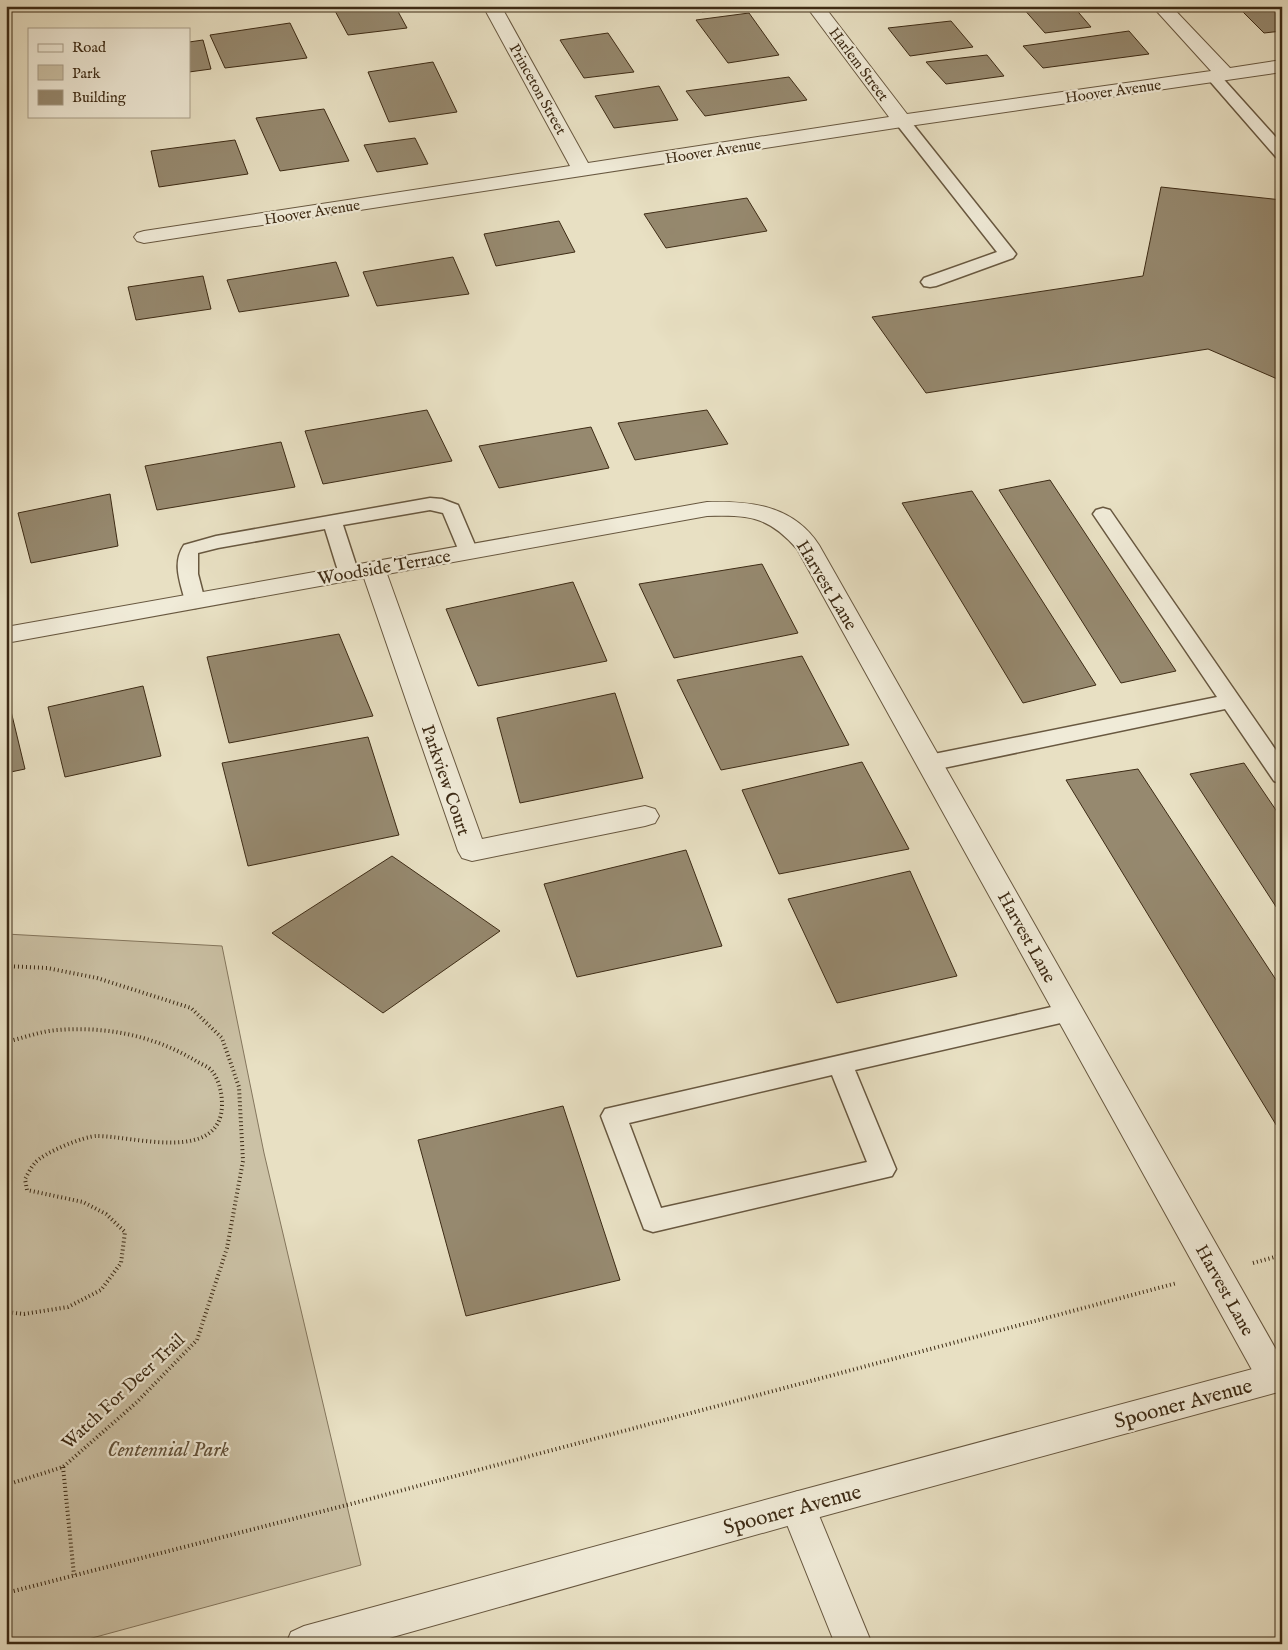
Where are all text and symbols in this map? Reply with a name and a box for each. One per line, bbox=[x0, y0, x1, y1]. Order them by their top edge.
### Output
street label: Harlem Street bbox=[825, 23, 893, 105]
legend bbox=[28, 28, 190, 118]
text: Road bbox=[72, 38, 107, 57]
street label: Princeton Street bbox=[505, 40, 570, 138]
text: Park bbox=[72, 64, 102, 83]
street label: Hoover Avenue bbox=[1064, 75, 1162, 108]
text: Building bbox=[72, 88, 127, 107]
street label: Hoover Avenue bbox=[664, 135, 762, 168]
street label: Hoover Avenue bbox=[263, 196, 361, 229]
street label: Harvest Lane bbox=[790, 537, 862, 635]
street label: Woodside Terrace bbox=[316, 545, 453, 592]
street label: Parkview Court bbox=[415, 722, 474, 839]
street label: Harvest Lane bbox=[991, 888, 1060, 987]
street label: Harvest Lane bbox=[1189, 1241, 1258, 1340]
street label: Watch For Deer Trail bbox=[58, 1329, 190, 1455]
street label: Spooner Avenue bbox=[1111, 1373, 1256, 1436]
park label: Centennial Park bbox=[107, 1437, 229, 1464]
street label: Spooner Avenue bbox=[720, 1479, 865, 1542]

